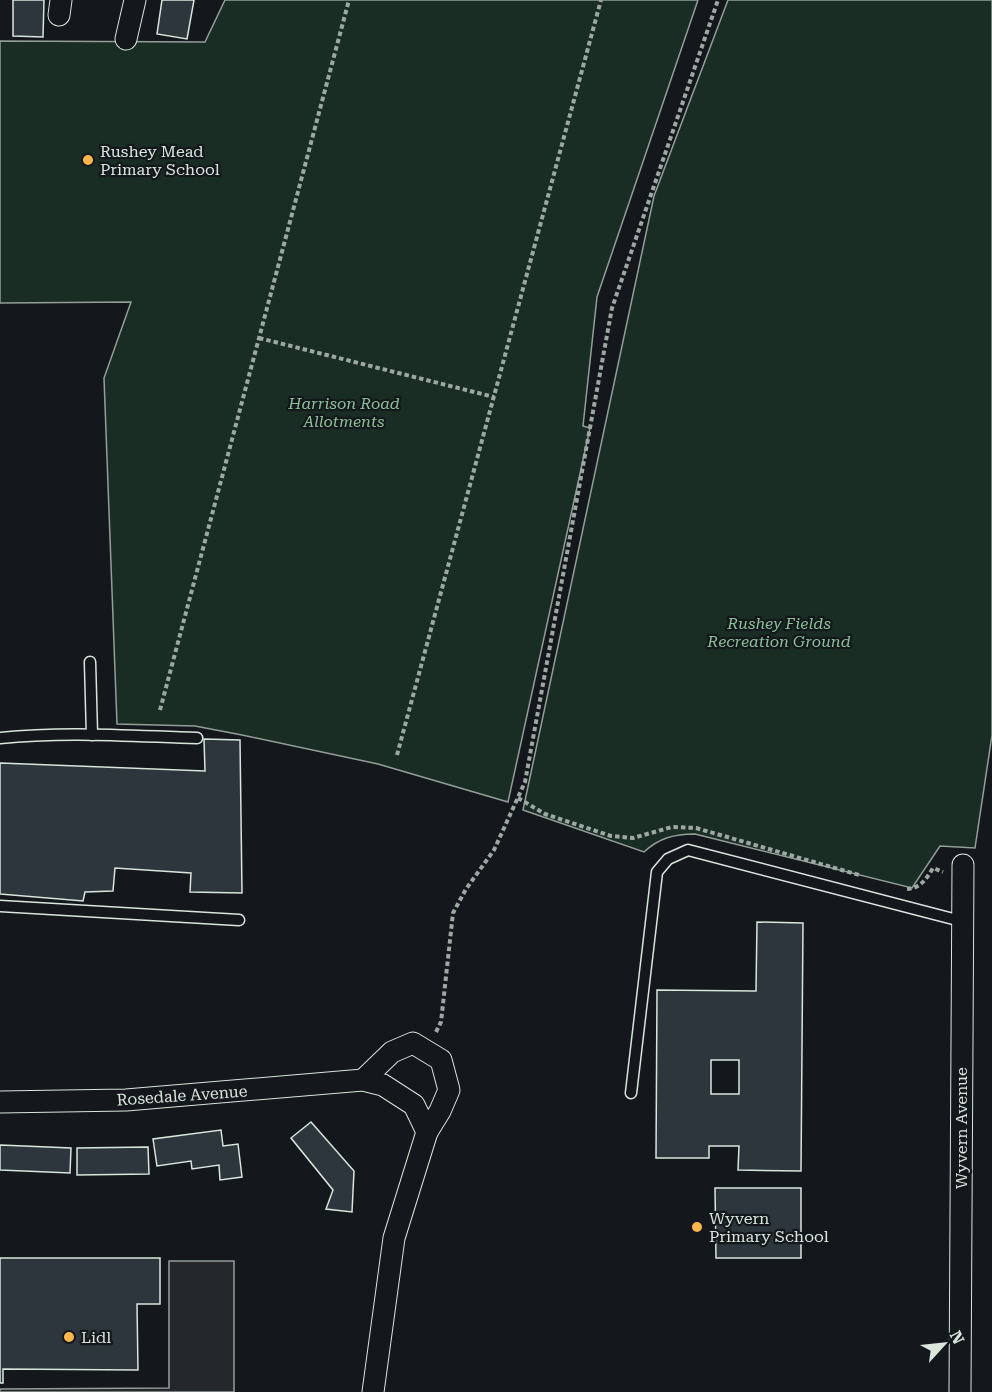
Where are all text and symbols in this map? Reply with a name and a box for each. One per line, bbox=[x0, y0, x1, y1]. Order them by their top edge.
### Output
place label: Rushey Mead Primary School bbox=[100, 142, 220, 179]
marker: Rushey Mead Primary School bbox=[81, 153, 95, 167]
park label: Harrison Road Allotments bbox=[287, 394, 400, 431]
park label: Rushey Fields Recreation Ground bbox=[706, 614, 851, 651]
street label: Wyvern Avenue bbox=[952, 1067, 971, 1189]
street label: Rosedale Avenue bbox=[116, 1081, 248, 1110]
place label: Wyvern Primary School bbox=[709, 1209, 829, 1246]
marker: Wyvern Primary School bbox=[690, 1220, 704, 1234]
north arrow bbox=[914, 1314, 974, 1374]
place label: Lidl bbox=[81, 1328, 111, 1347]
text: N bbox=[946, 1328, 968, 1347]
marker: Lidl bbox=[62, 1330, 76, 1344]

